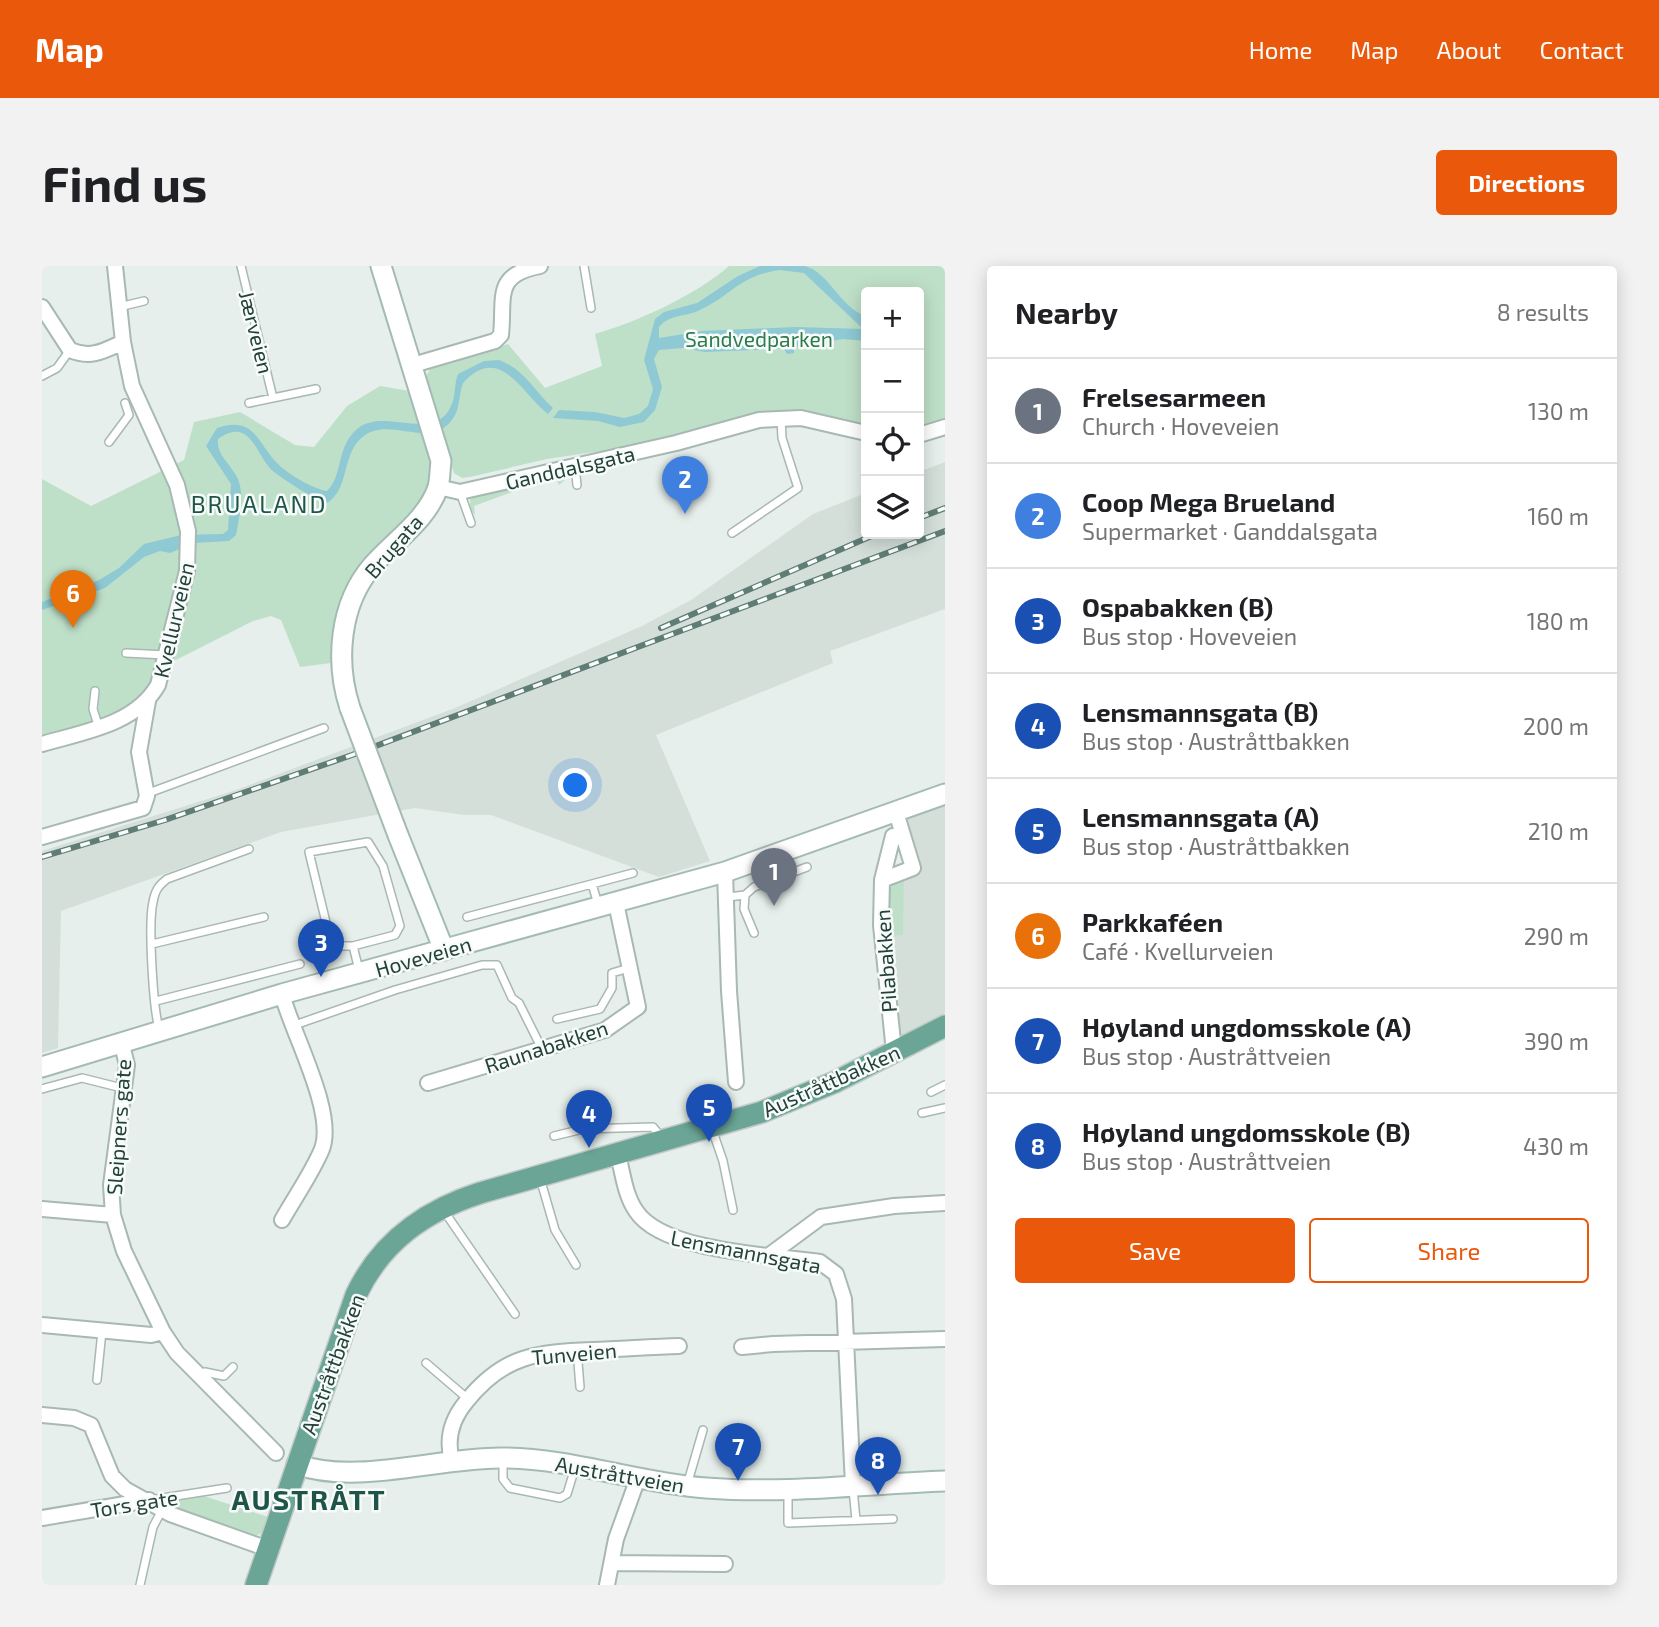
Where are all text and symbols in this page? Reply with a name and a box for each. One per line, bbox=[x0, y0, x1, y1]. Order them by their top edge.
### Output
text: Map bbox=[35, 29, 104, 69]
text: Home bbox=[1249, 35, 1312, 64]
text: Map bbox=[1350, 35, 1398, 64]
text: About bbox=[1436, 35, 1502, 64]
text: Contact bbox=[1540, 35, 1624, 64]
button: Directions bbox=[1436, 150, 1617, 215]
text: Find us bbox=[42, 153, 207, 212]
map controls bbox=[861, 287, 924, 539]
button: + bbox=[861, 287, 924, 350]
street label: Jærveien bbox=[235, 288, 279, 376]
text: Nearby bbox=[1015, 294, 1118, 330]
text: 8 results bbox=[1497, 298, 1589, 326]
park label: Sandvedparken bbox=[685, 326, 833, 351]
button: − bbox=[861, 350, 924, 413]
text: Frelsesarmeen bbox=[1082, 381, 1266, 412]
text: 1 bbox=[1033, 397, 1043, 425]
text: 130 m bbox=[1528, 397, 1589, 425]
text: Church · Hoveveien bbox=[1082, 412, 1279, 440]
button: locate bbox=[861, 413, 924, 476]
street label: Ganddalsgata bbox=[503, 440, 637, 494]
pin: 2 bbox=[662, 456, 708, 514]
button: layers bbox=[861, 476, 924, 539]
text: Coop Mega Brueland bbox=[1082, 486, 1335, 517]
district label: BRUALAND bbox=[191, 489, 327, 518]
text: 2 bbox=[1031, 502, 1045, 530]
text: 160 m bbox=[1528, 502, 1589, 530]
street label: Brugata bbox=[359, 509, 427, 583]
text: Supermarket · Ganddalsgata bbox=[1082, 517, 1378, 545]
street label: Kvellurveien bbox=[148, 560, 198, 680]
pin: 6 bbox=[50, 570, 96, 628]
text: Ospabakken (B) bbox=[1082, 591, 1273, 622]
text: 3 bbox=[1031, 607, 1045, 635]
text: 180 m bbox=[1527, 607, 1589, 635]
text: Bus stop · Hoveveien bbox=[1082, 622, 1297, 650]
text: Lensmannsgata (B) bbox=[1082, 696, 1318, 727]
text: 4 bbox=[1031, 712, 1045, 740]
text: 200 m bbox=[1523, 712, 1589, 740]
text: Bus stop · Austråttbakken bbox=[1082, 727, 1350, 755]
your location bbox=[558, 768, 592, 802]
text: Lensmannsgata (A) bbox=[1082, 801, 1319, 832]
text: 5 bbox=[1032, 817, 1044, 845]
text: 210 m bbox=[1528, 817, 1589, 845]
text: Bus stop · Austråttbakken bbox=[1082, 832, 1350, 860]
pin: 1 bbox=[751, 848, 797, 906]
text: Parkkaféen bbox=[1082, 906, 1223, 937]
street label: Pilabakken bbox=[869, 909, 901, 1013]
pin: 3 bbox=[298, 919, 344, 977]
text: 6 bbox=[1031, 922, 1045, 950]
text: 290 m bbox=[1524, 922, 1589, 950]
street label: Hoveveien bbox=[372, 930, 474, 982]
text: Café · Kvellurveien bbox=[1082, 937, 1274, 965]
text: Høyland ungdomsskole (A) bbox=[1082, 1011, 1411, 1042]
street label: Raunabakken bbox=[481, 1014, 611, 1078]
text: 7 bbox=[1032, 1027, 1044, 1055]
text: 390 m bbox=[1524, 1027, 1589, 1055]
street label: Austråttbakken bbox=[758, 1039, 904, 1121]
text: Bus stop · Austråttveien bbox=[1082, 1042, 1331, 1070]
street label: Sleipners gate bbox=[101, 1058, 135, 1196]
pin: 5 bbox=[686, 1084, 732, 1142]
pin: 4 bbox=[566, 1090, 612, 1148]
text: Høyland ungdomsskole (B) bbox=[1082, 1116, 1410, 1147]
text: 8 bbox=[1031, 1132, 1045, 1160]
text: 430 m bbox=[1523, 1132, 1589, 1160]
text: Bus stop · Austråttveien bbox=[1082, 1147, 1331, 1175]
button: Save bbox=[1015, 1218, 1295, 1283]
button: Share bbox=[1309, 1218, 1589, 1283]
street label: Lensmannsgata bbox=[669, 1224, 823, 1278]
street label: Austråttbakken bbox=[295, 1290, 369, 1438]
street label: Tunveien bbox=[530, 1337, 618, 1369]
pin: 7 bbox=[715, 1423, 761, 1481]
pin: 8 bbox=[855, 1437, 901, 1495]
street label: Austråttveien bbox=[554, 1450, 686, 1498]
district label: AUSTRÅTT bbox=[231, 1482, 387, 1516]
street label: Tors gate bbox=[89, 1484, 179, 1522]

